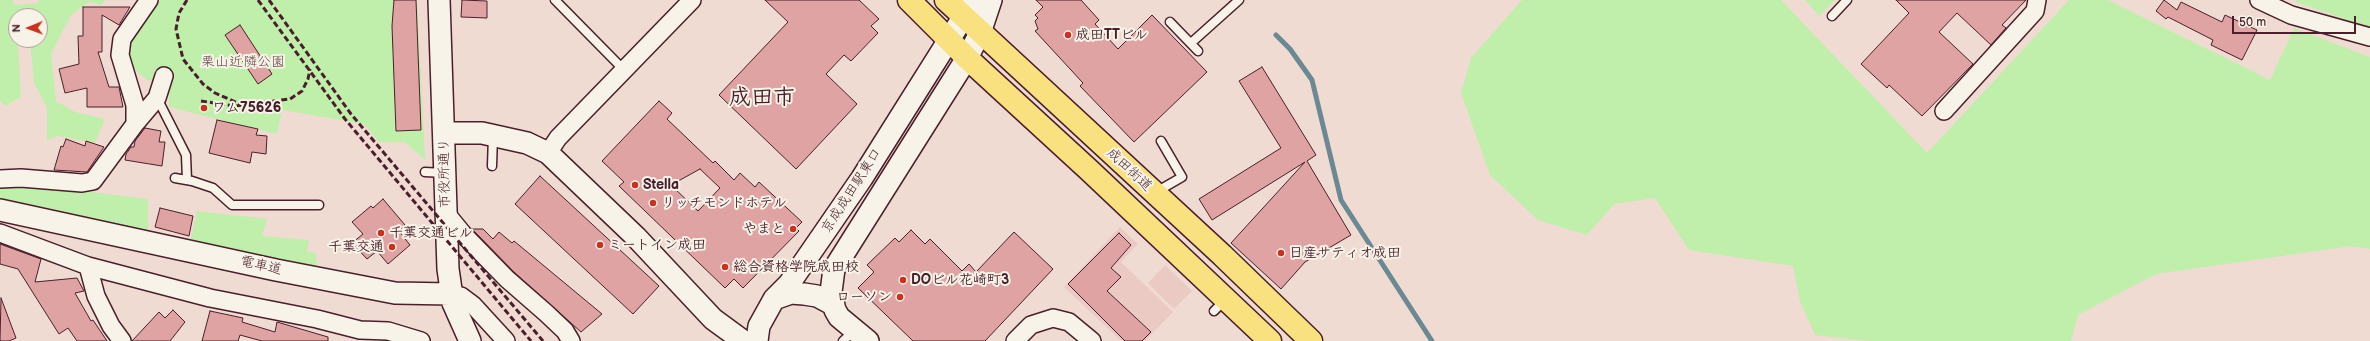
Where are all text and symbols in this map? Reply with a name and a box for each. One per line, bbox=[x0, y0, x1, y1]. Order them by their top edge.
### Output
north arrow bbox=[8, 8, 48, 48]
scale bar bbox=[2234, 8, 2358, 34]
text: 50 m bbox=[2239, 15, 2266, 30]
text: N bbox=[10, 24, 23, 32]
place label: 成田TTビル bbox=[1076, 27, 1148, 43]
marker: 成田TTビル bbox=[1063, 30, 1073, 40]
park label: 栗山近隣公園 bbox=[201, 54, 285, 70]
district label: 成田市 bbox=[729, 85, 795, 111]
place label: ワム75626 bbox=[212, 100, 281, 116]
marker: ワム75626 bbox=[199, 103, 209, 113]
street label: 市役所通り bbox=[436, 138, 454, 208]
street label: 京成成田駅東口 bbox=[818, 145, 886, 237]
street label: 成田街道 bbox=[1103, 145, 1155, 195]
place label: Stella bbox=[643, 177, 679, 193]
marker: Stella bbox=[630, 180, 640, 190]
place label: リッチモンドホテル bbox=[661, 195, 787, 211]
marker: リッチモンドホテル bbox=[648, 198, 658, 208]
place label: やまと bbox=[743, 221, 785, 237]
marker: やまと bbox=[788, 224, 798, 234]
place label: 千葉交通ビル bbox=[389, 225, 473, 241]
marker: 千葉交通ビル bbox=[376, 228, 386, 238]
place label: ミートイン成田 bbox=[608, 237, 706, 253]
place label: 千葉交通 bbox=[328, 239, 384, 255]
marker: ミートイン成田 bbox=[595, 240, 605, 250]
marker: 千葉交通 bbox=[387, 242, 397, 252]
place label: 日産サティオ成田 bbox=[1289, 245, 1401, 261]
marker: 日産サティオ成田 bbox=[1276, 248, 1286, 258]
street label: 電車道 bbox=[239, 253, 283, 279]
place label: 総合資格学院成田校 bbox=[733, 259, 859, 275]
marker: 総合資格学院成田校 bbox=[720, 262, 730, 272]
place label: DOビル花崎町3 bbox=[911, 272, 1009, 288]
marker: DOビル花崎町3 bbox=[898, 275, 908, 285]
place label: ローソン bbox=[836, 289, 892, 305]
marker: ローソン bbox=[895, 292, 905, 302]

